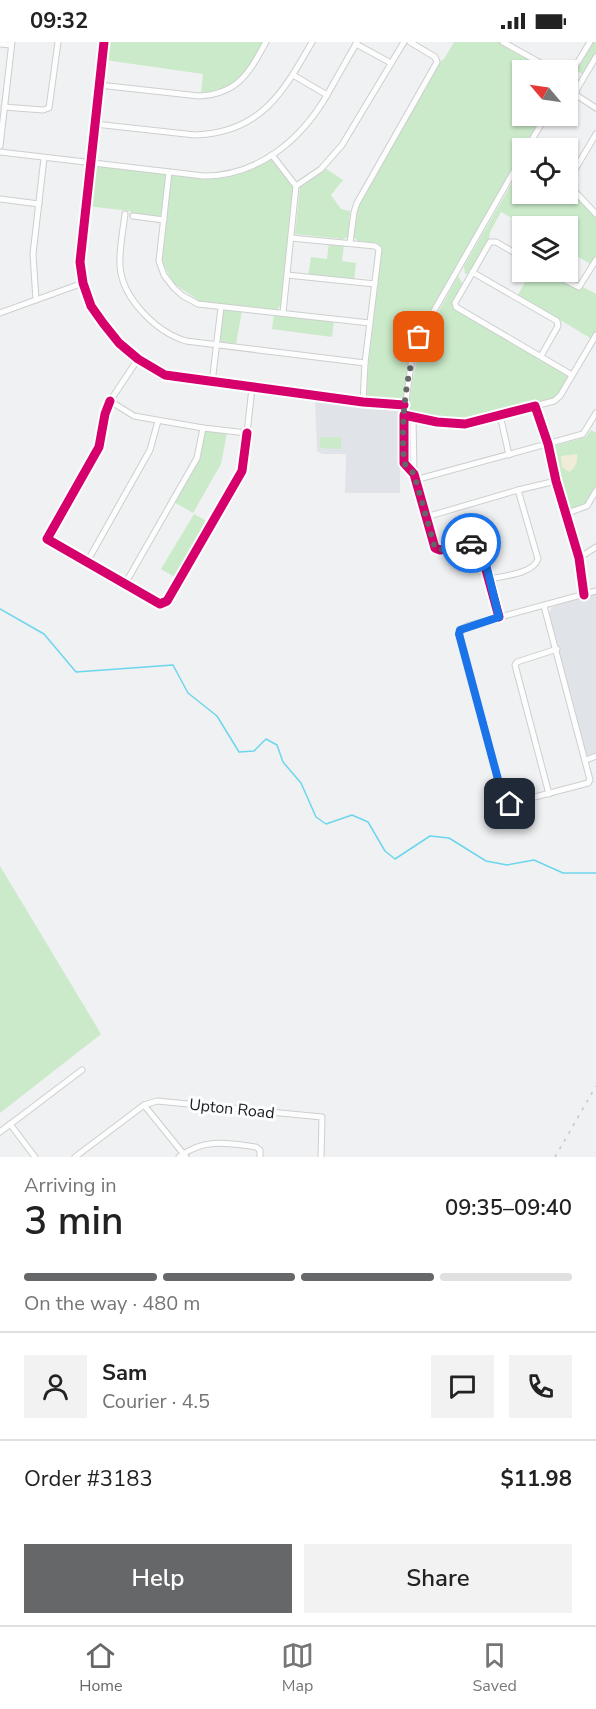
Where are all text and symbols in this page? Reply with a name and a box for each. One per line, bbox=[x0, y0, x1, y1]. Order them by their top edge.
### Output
text: 09:32 bbox=[30, 6, 88, 36]
north arrow bbox=[512, 60, 578, 126]
map controls bbox=[512, 60, 578, 282]
button: locate bbox=[512, 138, 578, 204]
button: layers bbox=[512, 216, 578, 282]
pin bbox=[393, 311, 444, 362]
icon: bag bbox=[402, 320, 435, 353]
courier bbox=[441, 513, 501, 573]
icon: car bbox=[455, 527, 488, 560]
pin bbox=[484, 778, 535, 829]
icon: home bbox=[493, 787, 526, 820]
street label: Upton Road bbox=[188, 1094, 276, 1124]
text: Arriving in bbox=[24, 1172, 117, 1199]
text: 09:35–09:40 bbox=[445, 1193, 572, 1223]
text: 3 min bbox=[24, 1195, 123, 1248]
text: On the way · 480 m bbox=[24, 1290, 200, 1317]
button: person bbox=[24, 1355, 87, 1418]
button: chat bbox=[431, 1355, 494, 1418]
button: phone bbox=[509, 1355, 572, 1418]
text: Sam bbox=[102, 1358, 147, 1388]
text: Courier · 4.5 bbox=[102, 1388, 210, 1415]
text: Order #3183 bbox=[24, 1464, 153, 1494]
text: $11.98 bbox=[501, 1464, 572, 1494]
button: Help bbox=[24, 1544, 292, 1613]
button: Share bbox=[304, 1544, 572, 1613]
tab: Home bbox=[79, 1639, 123, 1697]
tab: Map bbox=[281, 1639, 314, 1697]
tab: Saved bbox=[473, 1639, 517, 1697]

